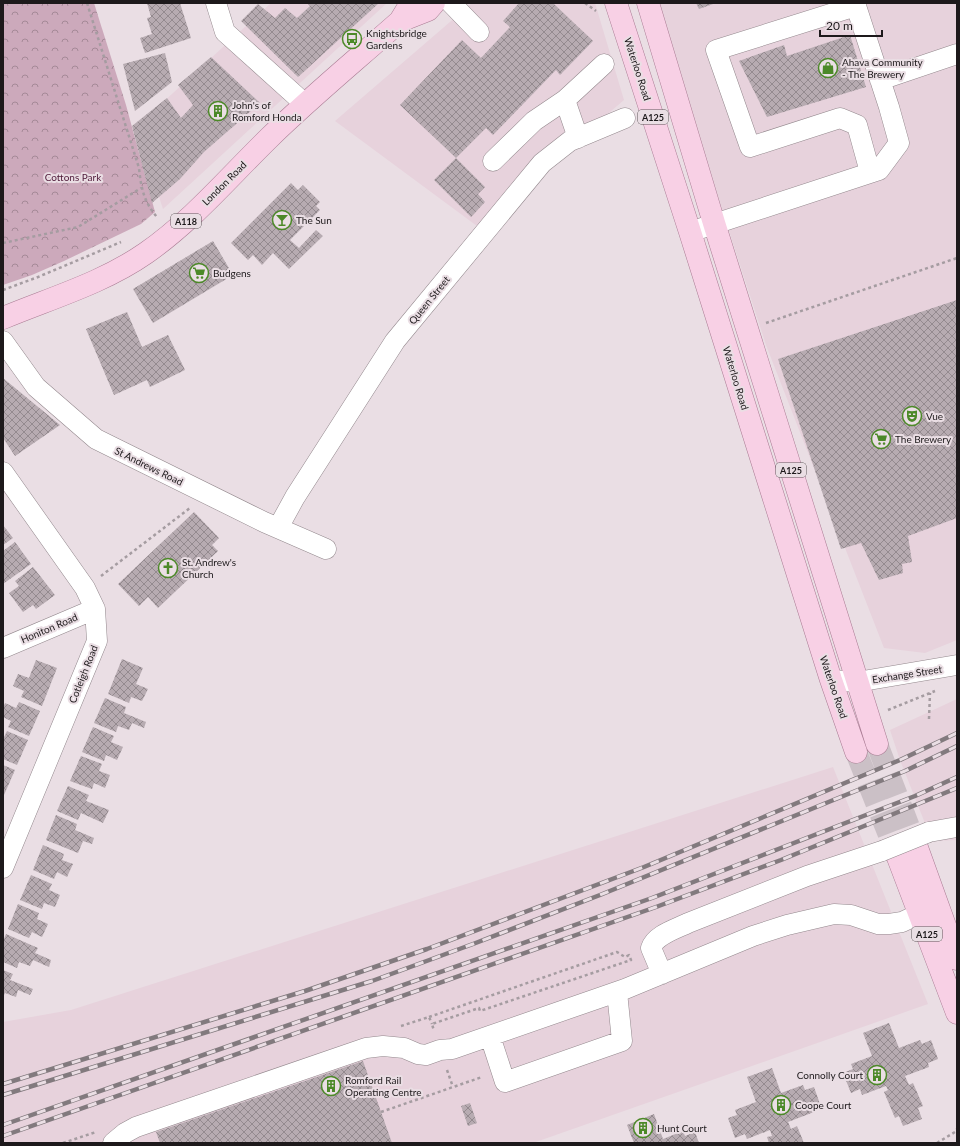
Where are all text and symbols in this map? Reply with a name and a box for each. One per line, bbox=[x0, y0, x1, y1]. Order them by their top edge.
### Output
scale bar bbox=[820, 12, 882, 38]
text: 20 m bbox=[826, 18, 853, 33]
place label: Knightsbridge Gardens bbox=[366, 27, 427, 51]
bus stop icon: Knightsbridge Gardens bbox=[341, 28, 363, 50]
street label: Waterloo Road bbox=[622, 36, 654, 102]
place label: Ahava Community - The Brewery bbox=[842, 56, 924, 80]
shop icon: Ahava Community - The Brewery bbox=[817, 57, 839, 79]
place label: John's of Romford Honda bbox=[232, 99, 302, 123]
building icon: John's of Romford Honda bbox=[207, 100, 229, 122]
road number: A125 bbox=[638, 110, 668, 124]
street label: London Road bbox=[199, 158, 249, 208]
park label: Cottons Park bbox=[45, 171, 102, 183]
bar icon: The Sun bbox=[271, 209, 293, 231]
road number: A118 bbox=[171, 214, 201, 228]
place label: The Sun bbox=[296, 214, 332, 226]
supermarket icon: Budgens bbox=[188, 262, 210, 284]
place label: Budgens bbox=[213, 267, 251, 279]
street label: Queen Street bbox=[406, 273, 452, 327]
street label: Waterloo Road bbox=[721, 345, 751, 411]
theatre icon: Vue bbox=[901, 405, 923, 427]
place label: Vue bbox=[926, 410, 943, 422]
supermarket icon: The Brewery bbox=[870, 428, 892, 450]
place label: The Brewery bbox=[895, 433, 952, 445]
street label: St Andrews Road bbox=[113, 444, 185, 488]
road number: A125 bbox=[776, 463, 806, 477]
place label: St. Andrew's Church bbox=[182, 556, 236, 580]
church icon: St. Andrew's Church bbox=[157, 557, 179, 579]
street label: Honiton Road bbox=[19, 611, 79, 645]
street label: Cotleigh Road bbox=[66, 643, 100, 705]
street label: Waterloo Road bbox=[818, 654, 850, 720]
street label: Exchange Street bbox=[871, 662, 943, 685]
road number: A125 bbox=[912, 927, 942, 941]
building icon: Connolly Court bbox=[866, 1064, 888, 1086]
place label: Connolly Court bbox=[797, 1069, 863, 1081]
place label: Romford Rail Operating Centre bbox=[345, 1074, 421, 1098]
building icon: Romford Rail Operating Centre bbox=[320, 1075, 342, 1097]
building icon: Coope Court bbox=[770, 1094, 792, 1116]
place label: Coope Court bbox=[795, 1099, 852, 1111]
building icon: Hunt Court bbox=[632, 1117, 654, 1139]
place label: Hunt Court bbox=[657, 1122, 707, 1134]

